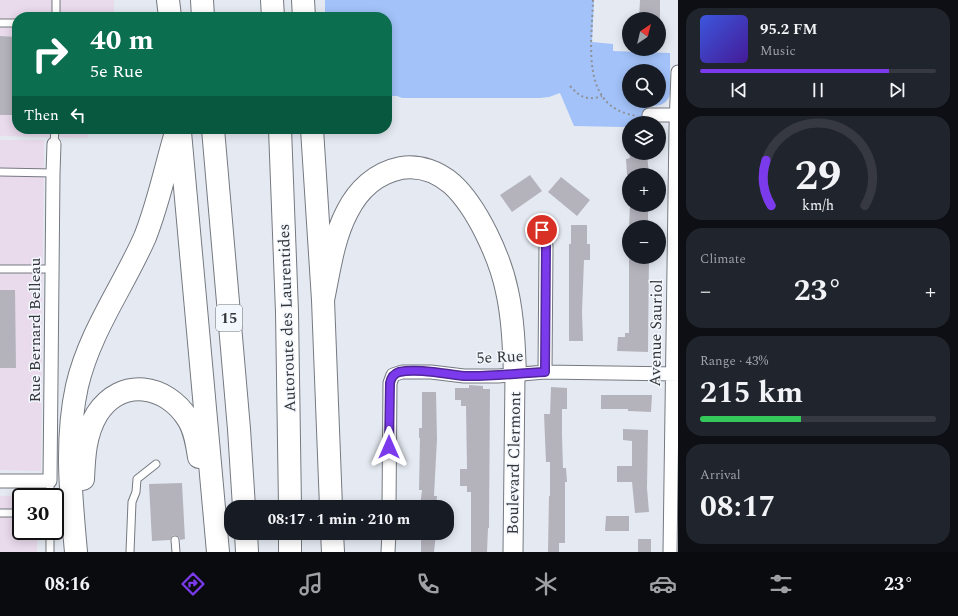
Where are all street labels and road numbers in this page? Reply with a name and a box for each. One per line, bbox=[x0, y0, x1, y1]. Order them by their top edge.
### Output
street label: Autoroute des Laurentides bbox=[272, 223, 302, 413]
street label: Rue Bernard Belleau bbox=[23, 258, 47, 402]
street label: Avenue Sauriol bbox=[643, 279, 669, 387]
road number: 15 bbox=[216, 305, 242, 331]
street label: 5e Rue bbox=[476, 344, 524, 370]
street label: Boulevard Clermont bbox=[501, 391, 527, 535]

